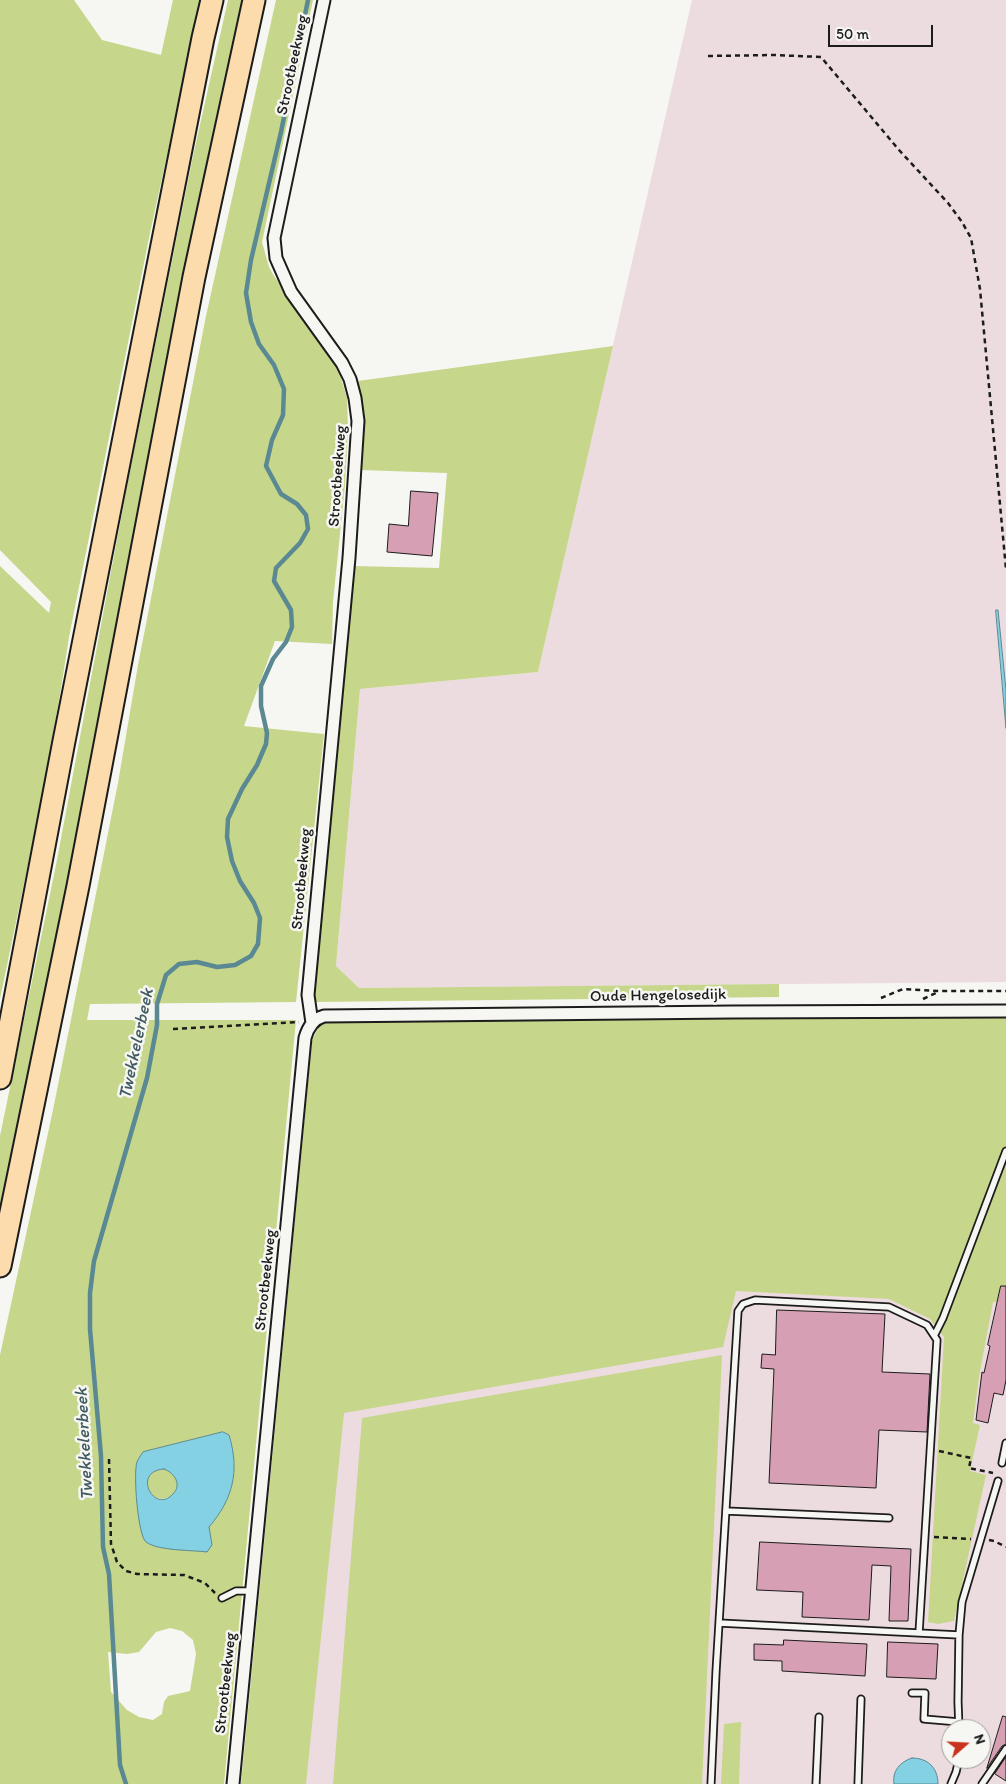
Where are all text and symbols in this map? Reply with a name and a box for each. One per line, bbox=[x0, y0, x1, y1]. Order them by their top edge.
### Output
street label: Strootbeekweg bbox=[273, 13, 313, 117]
scale bar bbox=[831, 15, 936, 47]
text: 50 m bbox=[836, 25, 869, 43]
street label: Strootbeekweg bbox=[325, 425, 351, 527]
street label: Strootbeekweg bbox=[288, 827, 316, 931]
street label: Oude Hengelosedijk bbox=[590, 985, 726, 1007]
water label: Twekkelerbeek bbox=[115, 987, 159, 1101]
street label: Strootbeekweg bbox=[251, 1228, 281, 1332]
water label: Twekkelerbeek bbox=[71, 1387, 99, 1501]
street label: Strootbeekweg bbox=[211, 1631, 241, 1735]
north arrow bbox=[941, 1719, 991, 1769]
text: N bbox=[970, 1732, 989, 1747]

